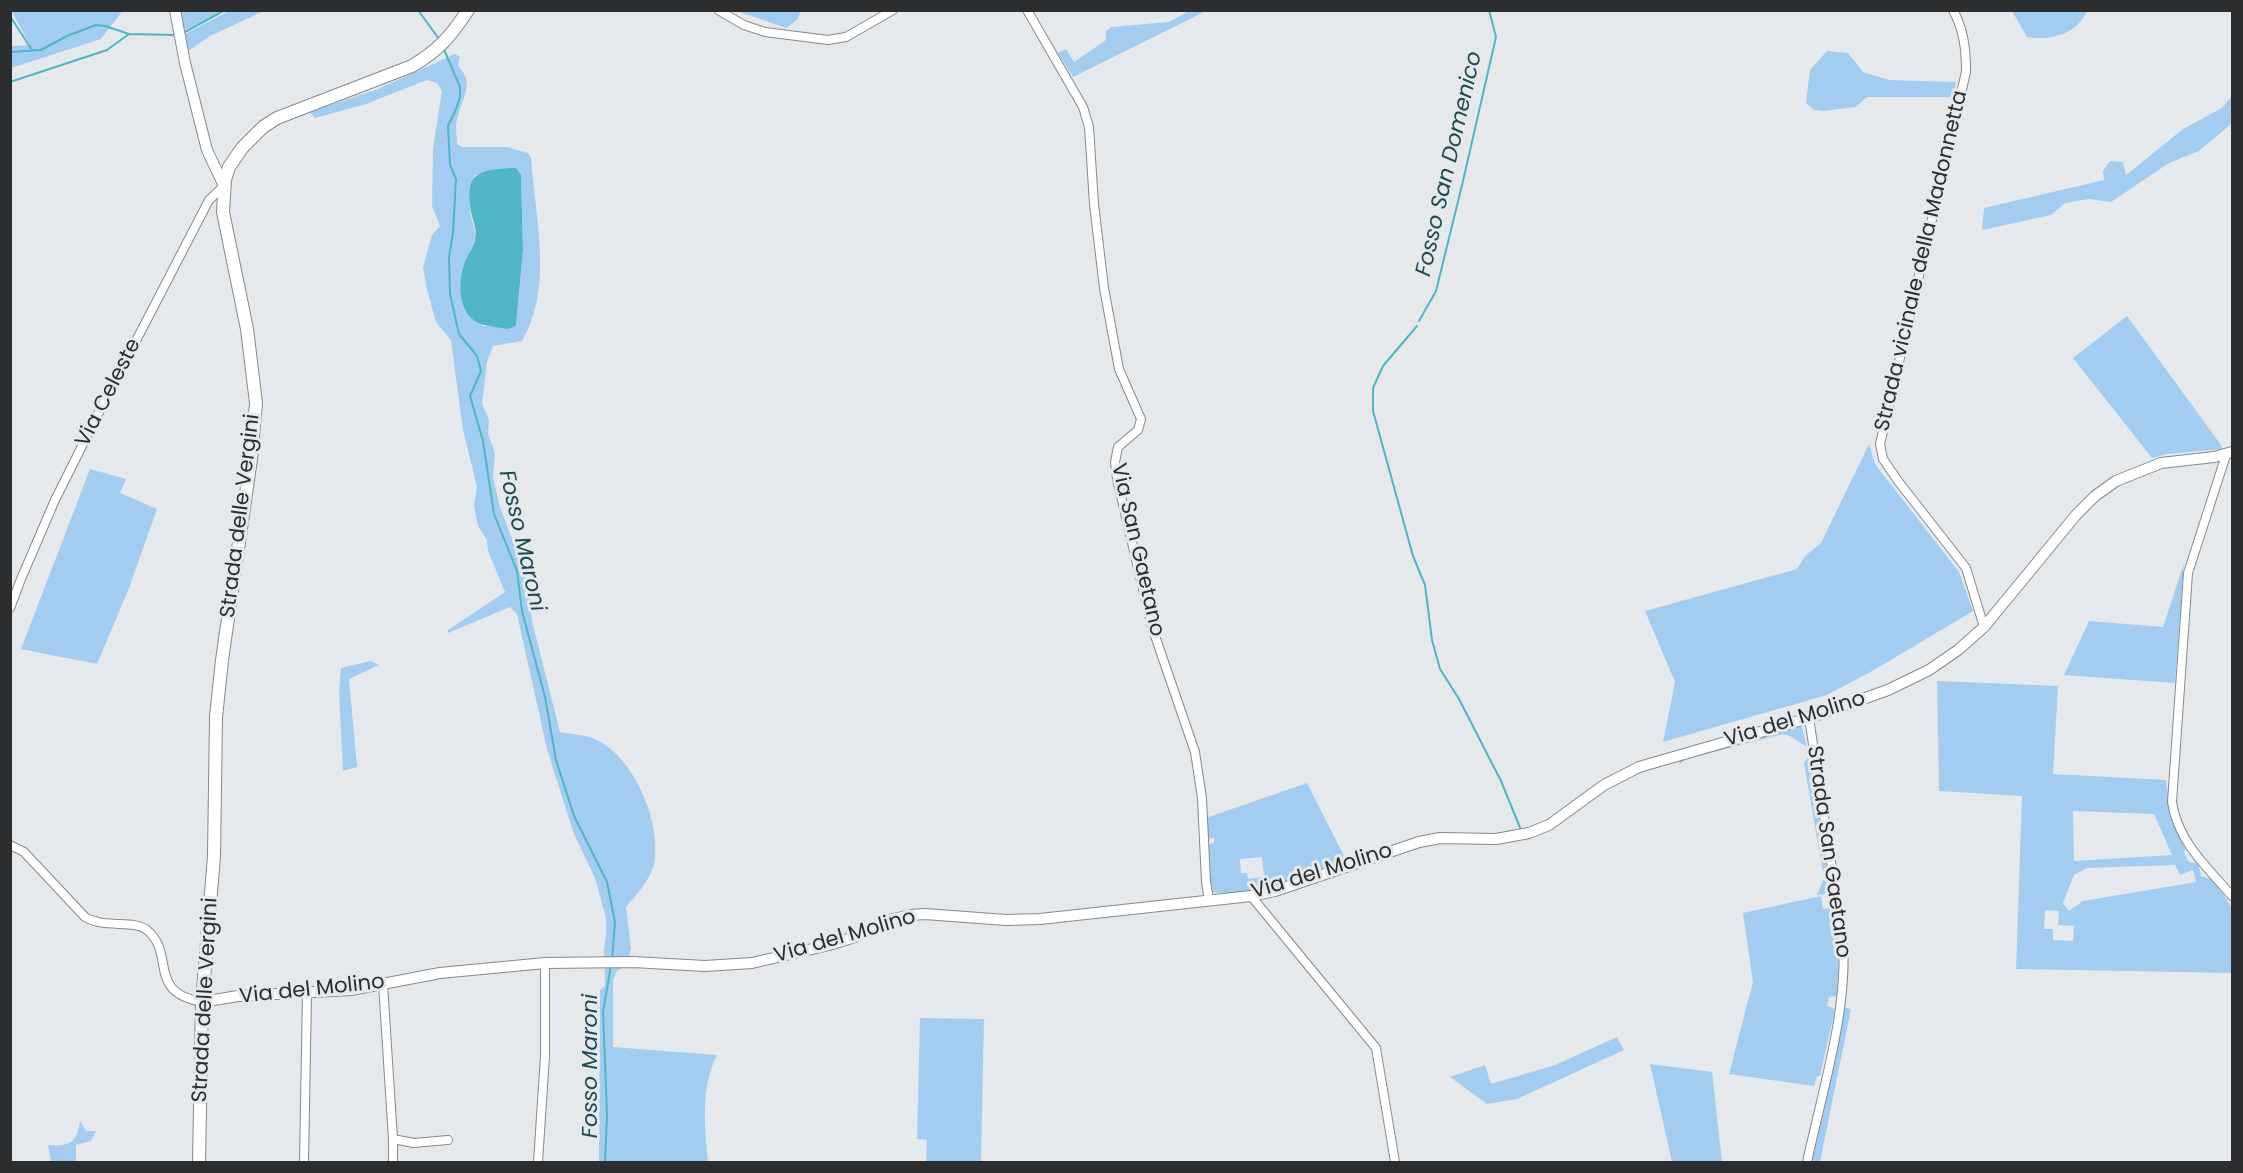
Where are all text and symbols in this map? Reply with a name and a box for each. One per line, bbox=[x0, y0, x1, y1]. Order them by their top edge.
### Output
water label: Fosso San Domenico bbox=[1411, 49, 1489, 279]
street label: Strada vicinale della Madonnetta bbox=[1870, 88, 1974, 434]
street label: Via Celeste bbox=[71, 335, 147, 451]
street label: Strada delle Vergini bbox=[216, 413, 266, 619]
street label: Via San Gaetano bbox=[1105, 461, 1169, 639]
water label: Fosso Maroni bbox=[492, 468, 550, 614]
street label: Via del Molino bbox=[1722, 687, 1868, 753]
street label: Strada San Gaetano bbox=[1801, 744, 1855, 960]
street label: Via del Molino bbox=[1249, 839, 1395, 905]
street label: Strada delle Vergini bbox=[188, 897, 224, 1103]
street label: Via del Molino bbox=[771, 905, 919, 969]
street label: Via del Molino bbox=[238, 970, 386, 1010]
water label: Fosso Maroni bbox=[578, 994, 604, 1138]

